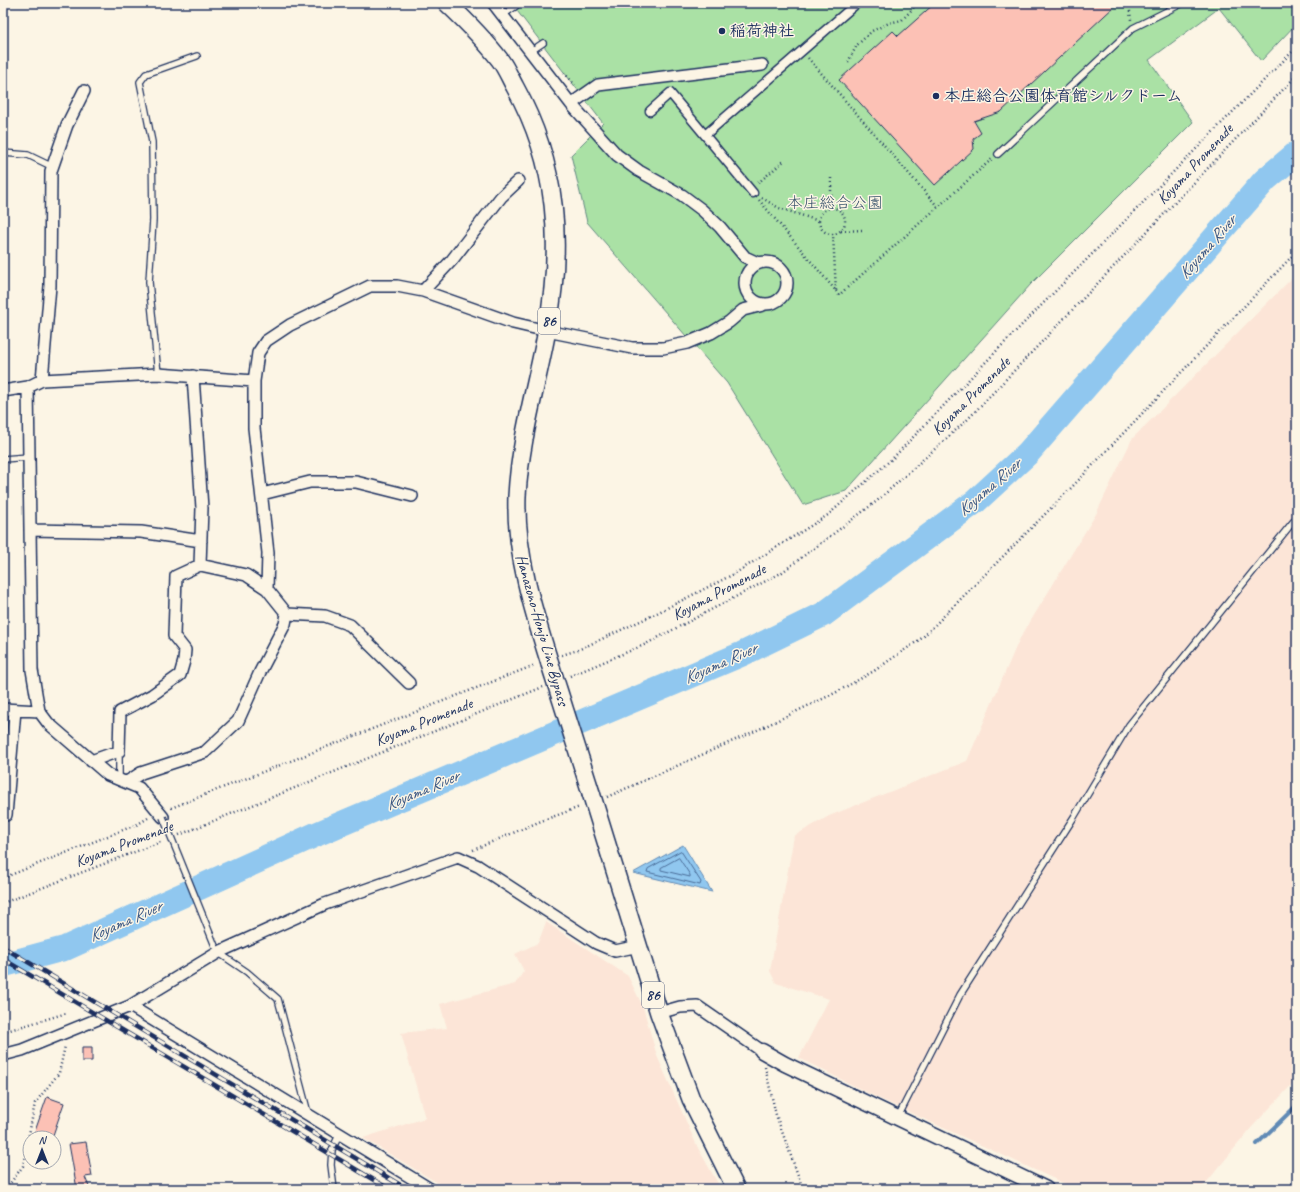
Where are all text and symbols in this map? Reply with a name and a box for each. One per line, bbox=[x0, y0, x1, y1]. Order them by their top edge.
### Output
place label: 稲荷神社 bbox=[730, 21, 794, 41]
marker: 稲荷神社 bbox=[717, 26, 727, 36]
place label: 本庄総合公園体育館シルクドーム bbox=[944, 86, 1182, 106]
marker: 本庄総合公園体育館シルクドーム bbox=[931, 91, 941, 101]
street label: Koyama Promenade bbox=[1153, 118, 1239, 208]
park label: 本庄総合公園 bbox=[787, 193, 883, 213]
water label: Koyama River bbox=[1174, 209, 1242, 283]
road number: 86 bbox=[538, 308, 560, 334]
street label: Koyama Promenade bbox=[928, 351, 1016, 439]
water label: Koyama River bbox=[953, 452, 1027, 520]
street label: Hanazono-Honjo Line Bypass bbox=[511, 552, 574, 709]
street label: Koyama Promenade bbox=[669, 558, 771, 625]
water label: Koyama River bbox=[680, 637, 762, 688]
street label: Koyama Promenade bbox=[373, 693, 477, 751]
water label: Koyama River bbox=[382, 764, 464, 815]
street label: Koyama Promenade bbox=[72, 816, 177, 872]
water label: Koyama River bbox=[85, 895, 167, 946]
road number: 86 bbox=[642, 982, 664, 1008]
north arrow bbox=[22, 1130, 62, 1170]
text: N bbox=[39, 1133, 48, 1147]

